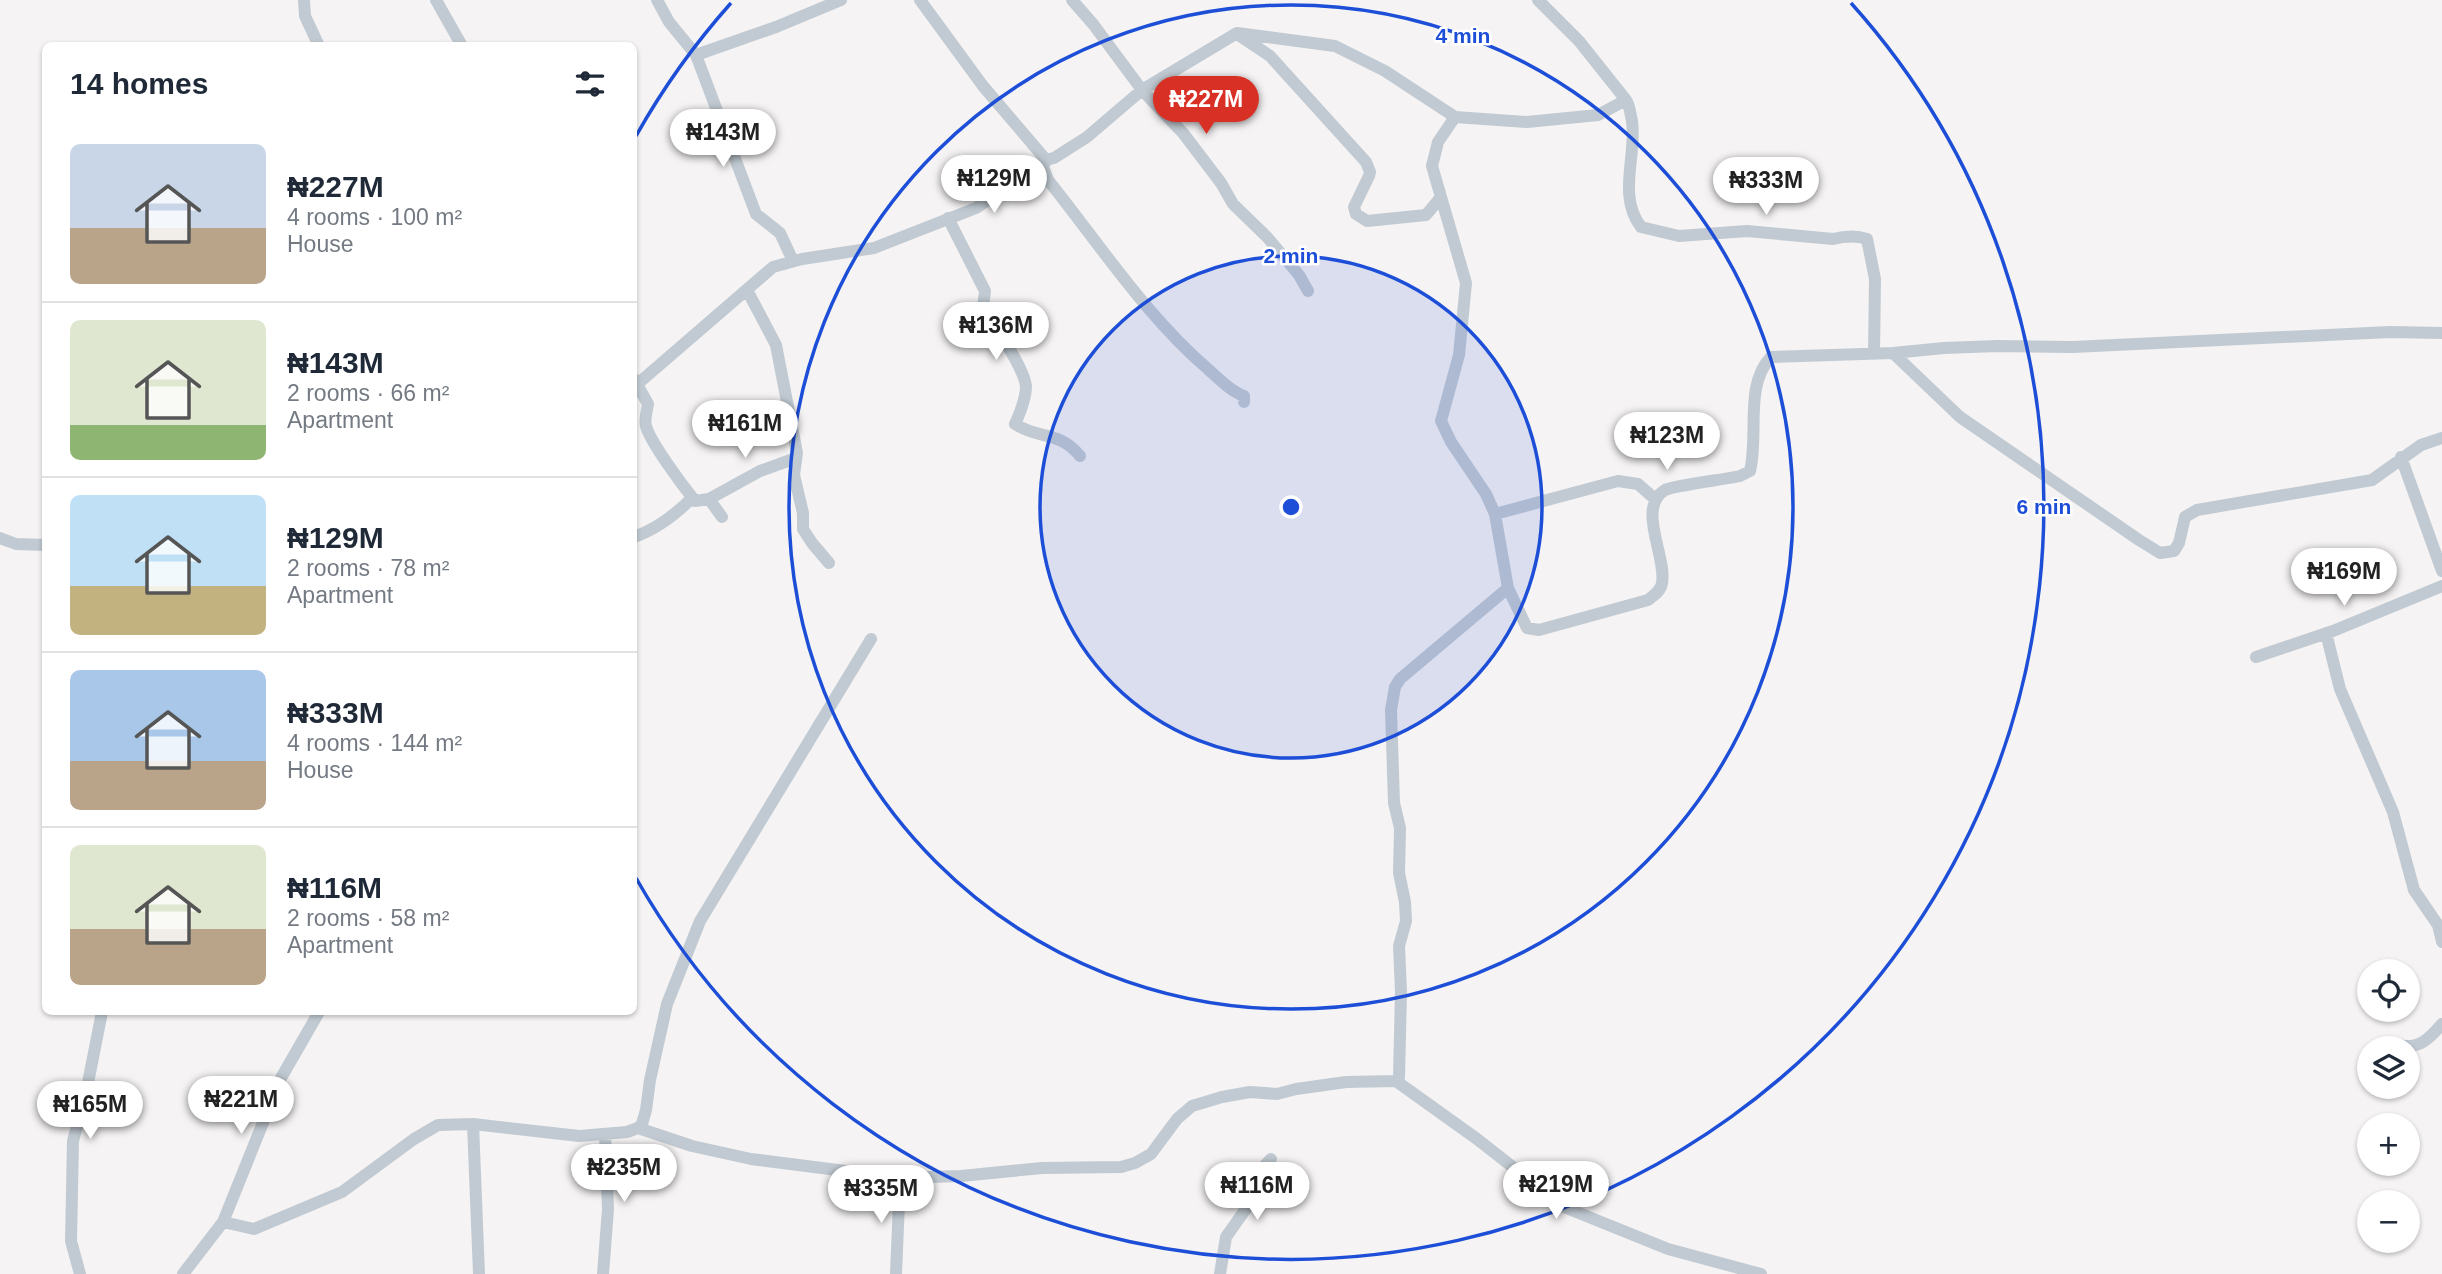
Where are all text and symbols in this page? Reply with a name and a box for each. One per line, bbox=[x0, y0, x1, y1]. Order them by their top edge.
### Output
text: 4 min bbox=[1436, 24, 1490, 47]
icon: filters bbox=[571, 65, 609, 103]
text: 14 homes bbox=[70, 67, 208, 100]
pin: ₦227M bbox=[1157, 76, 1255, 136]
text: ₦227M bbox=[1169, 86, 1243, 112]
pin: ₦143M bbox=[674, 110, 772, 169]
text: ₦143M bbox=[686, 119, 760, 145]
pin: ₦129M bbox=[945, 156, 1043, 215]
pin: ₦333M bbox=[1717, 158, 1815, 217]
text: ₦129M bbox=[957, 165, 1031, 191]
text: ₦333M bbox=[1729, 167, 1803, 193]
text: ₦227M bbox=[287, 170, 384, 203]
icon: home bbox=[126, 172, 210, 256]
text: 4 rooms · 100 m² bbox=[287, 204, 462, 230]
text: House bbox=[287, 231, 353, 257]
text: 2 min bbox=[1264, 244, 1318, 267]
pin: ₦136M bbox=[947, 302, 1045, 362]
text: ₦136M bbox=[959, 312, 1033, 338]
text: ₦143M bbox=[287, 346, 384, 379]
icon: home bbox=[126, 348, 210, 432]
text: 2 rooms · 66 m² bbox=[287, 380, 449, 406]
pin: ₦161M bbox=[696, 400, 794, 460]
text: Apartment bbox=[287, 407, 393, 433]
text: ₦161M bbox=[708, 410, 782, 436]
pin: ₦123M bbox=[1618, 412, 1716, 472]
text: ₦123M bbox=[1630, 422, 1704, 448]
centre of rings bbox=[1279, 495, 1303, 519]
text: 6 min bbox=[2017, 495, 2071, 518]
text: ₦129M bbox=[287, 521, 384, 554]
icon: home bbox=[126, 523, 210, 607]
pin: ₦169M bbox=[2295, 548, 2393, 608]
text: 2 rooms · 78 m² bbox=[287, 555, 449, 581]
text: ₦169M bbox=[2307, 558, 2381, 584]
text: Apartment bbox=[287, 582, 393, 608]
text: ₦333M bbox=[287, 696, 384, 729]
icon: home bbox=[126, 698, 210, 782]
text: 4 rooms · 144 m² bbox=[287, 730, 462, 756]
text: House bbox=[287, 757, 353, 783]
text: ₦116M bbox=[287, 871, 382, 904]
icon: home bbox=[126, 873, 210, 957]
text: 2 rooms · 58 m² bbox=[287, 905, 449, 931]
text: Apartment bbox=[287, 932, 393, 958]
map controls bbox=[2357, 959, 2420, 1253]
button: locate bbox=[2357, 959, 2420, 1022]
button: layers bbox=[2357, 1036, 2420, 1099]
pin: ₦221M bbox=[192, 1076, 290, 1136]
pin: ₦165M bbox=[41, 1082, 139, 1141]
text: ₦221M bbox=[204, 1086, 278, 1112]
text: ₦165M bbox=[53, 1091, 127, 1117]
button: + bbox=[2357, 1113, 2420, 1176]
pin: ₦235M bbox=[575, 1144, 673, 1204]
text: ₦235M bbox=[587, 1154, 661, 1180]
pin: ₦116M bbox=[1208, 1162, 1306, 1222]
pin: ₦219M bbox=[1507, 1162, 1605, 1221]
pin: ₦335M bbox=[832, 1166, 930, 1225]
text: ₦219M bbox=[1519, 1171, 1593, 1197]
text: ₦116M bbox=[1221, 1172, 1293, 1198]
text: ₦335M bbox=[844, 1175, 918, 1201]
button: − bbox=[2357, 1190, 2420, 1253]

